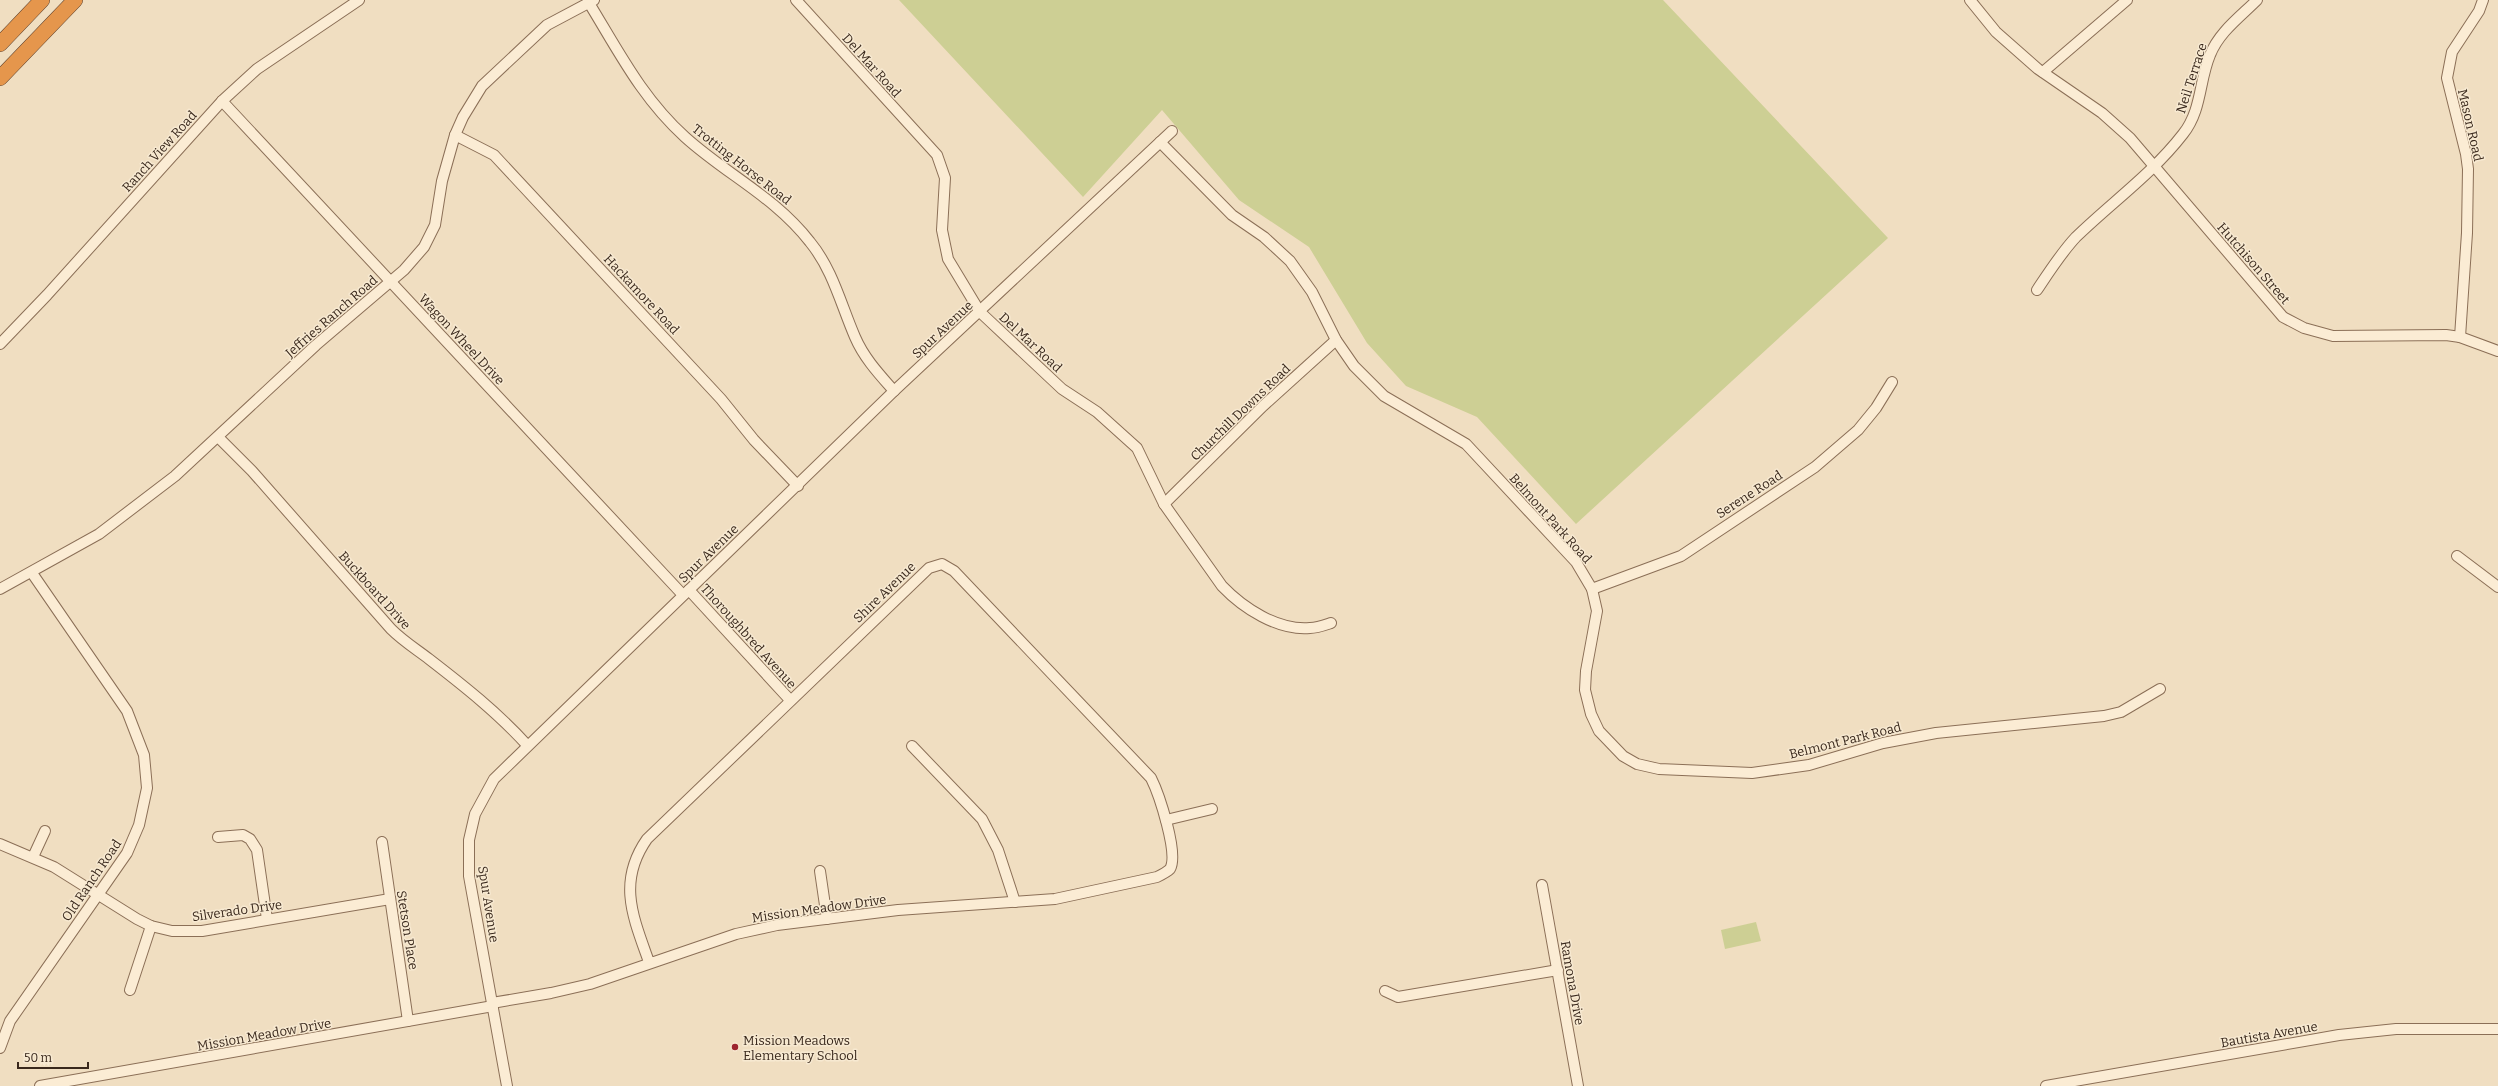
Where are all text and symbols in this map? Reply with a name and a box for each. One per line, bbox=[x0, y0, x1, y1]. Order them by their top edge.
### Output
street label: Del Mar Road bbox=[839, 31, 904, 100]
street label: Neil Terrace bbox=[2173, 41, 2210, 115]
street label: Mason Road bbox=[2455, 88, 2486, 163]
street label: Ranch View Road bbox=[119, 108, 200, 195]
street label: Trotting Horse Road bbox=[689, 121, 794, 208]
street label: Hutchison Street bbox=[2214, 220, 2293, 307]
street label: Hackamore Road bbox=[601, 251, 683, 337]
street label: Jeffries Ranch Road bbox=[282, 272, 381, 361]
street label: Wagon Wheel Drive bbox=[416, 291, 508, 388]
street label: Spur Avenue bbox=[909, 298, 976, 361]
street label: Del Mar Road bbox=[996, 310, 1065, 375]
street label: Churchill Downs Road bbox=[1187, 361, 1293, 464]
street label: Serene Road bbox=[1713, 467, 1785, 521]
street label: Belmont Park Road bbox=[1507, 471, 1595, 566]
street label: Spur Avenue bbox=[675, 521, 741, 586]
street label: Buckboard Drive bbox=[336, 548, 414, 632]
street label: Shire Avenue bbox=[850, 559, 919, 626]
street label: Thoroughbred Avenue bbox=[698, 581, 799, 692]
street label: Belmont Park Road bbox=[1787, 719, 1903, 762]
street label: Old Ranch Road bbox=[59, 836, 124, 924]
street label: Spur Avenue bbox=[475, 865, 502, 943]
street label: Stetson Place bbox=[394, 889, 421, 971]
street label: Mission Meadow Drive bbox=[751, 892, 887, 925]
street label: Silverado Drive bbox=[191, 897, 283, 924]
street label: Ramona Drive bbox=[1558, 940, 1587, 1026]
street label: Mission Meadow Drive bbox=[196, 1015, 332, 1054]
street label: Bautista Avenue bbox=[2220, 1019, 2319, 1050]
place label: Mission Meadows Elementary School bbox=[743, 1033, 858, 1063]
marker: Mission Meadows Elementary School bbox=[730, 1042, 740, 1052]
scale bar bbox=[18, 1044, 88, 1070]
text: 50 m bbox=[24, 1051, 53, 1065]

